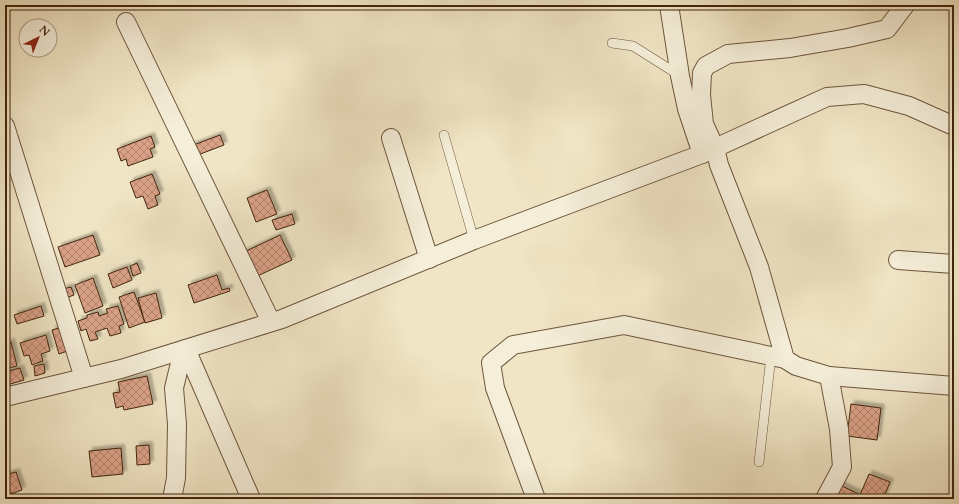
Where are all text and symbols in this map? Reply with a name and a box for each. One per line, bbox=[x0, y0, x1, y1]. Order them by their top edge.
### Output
north arrow bbox=[18, 18, 58, 58]
text: N bbox=[36, 22, 53, 40]

